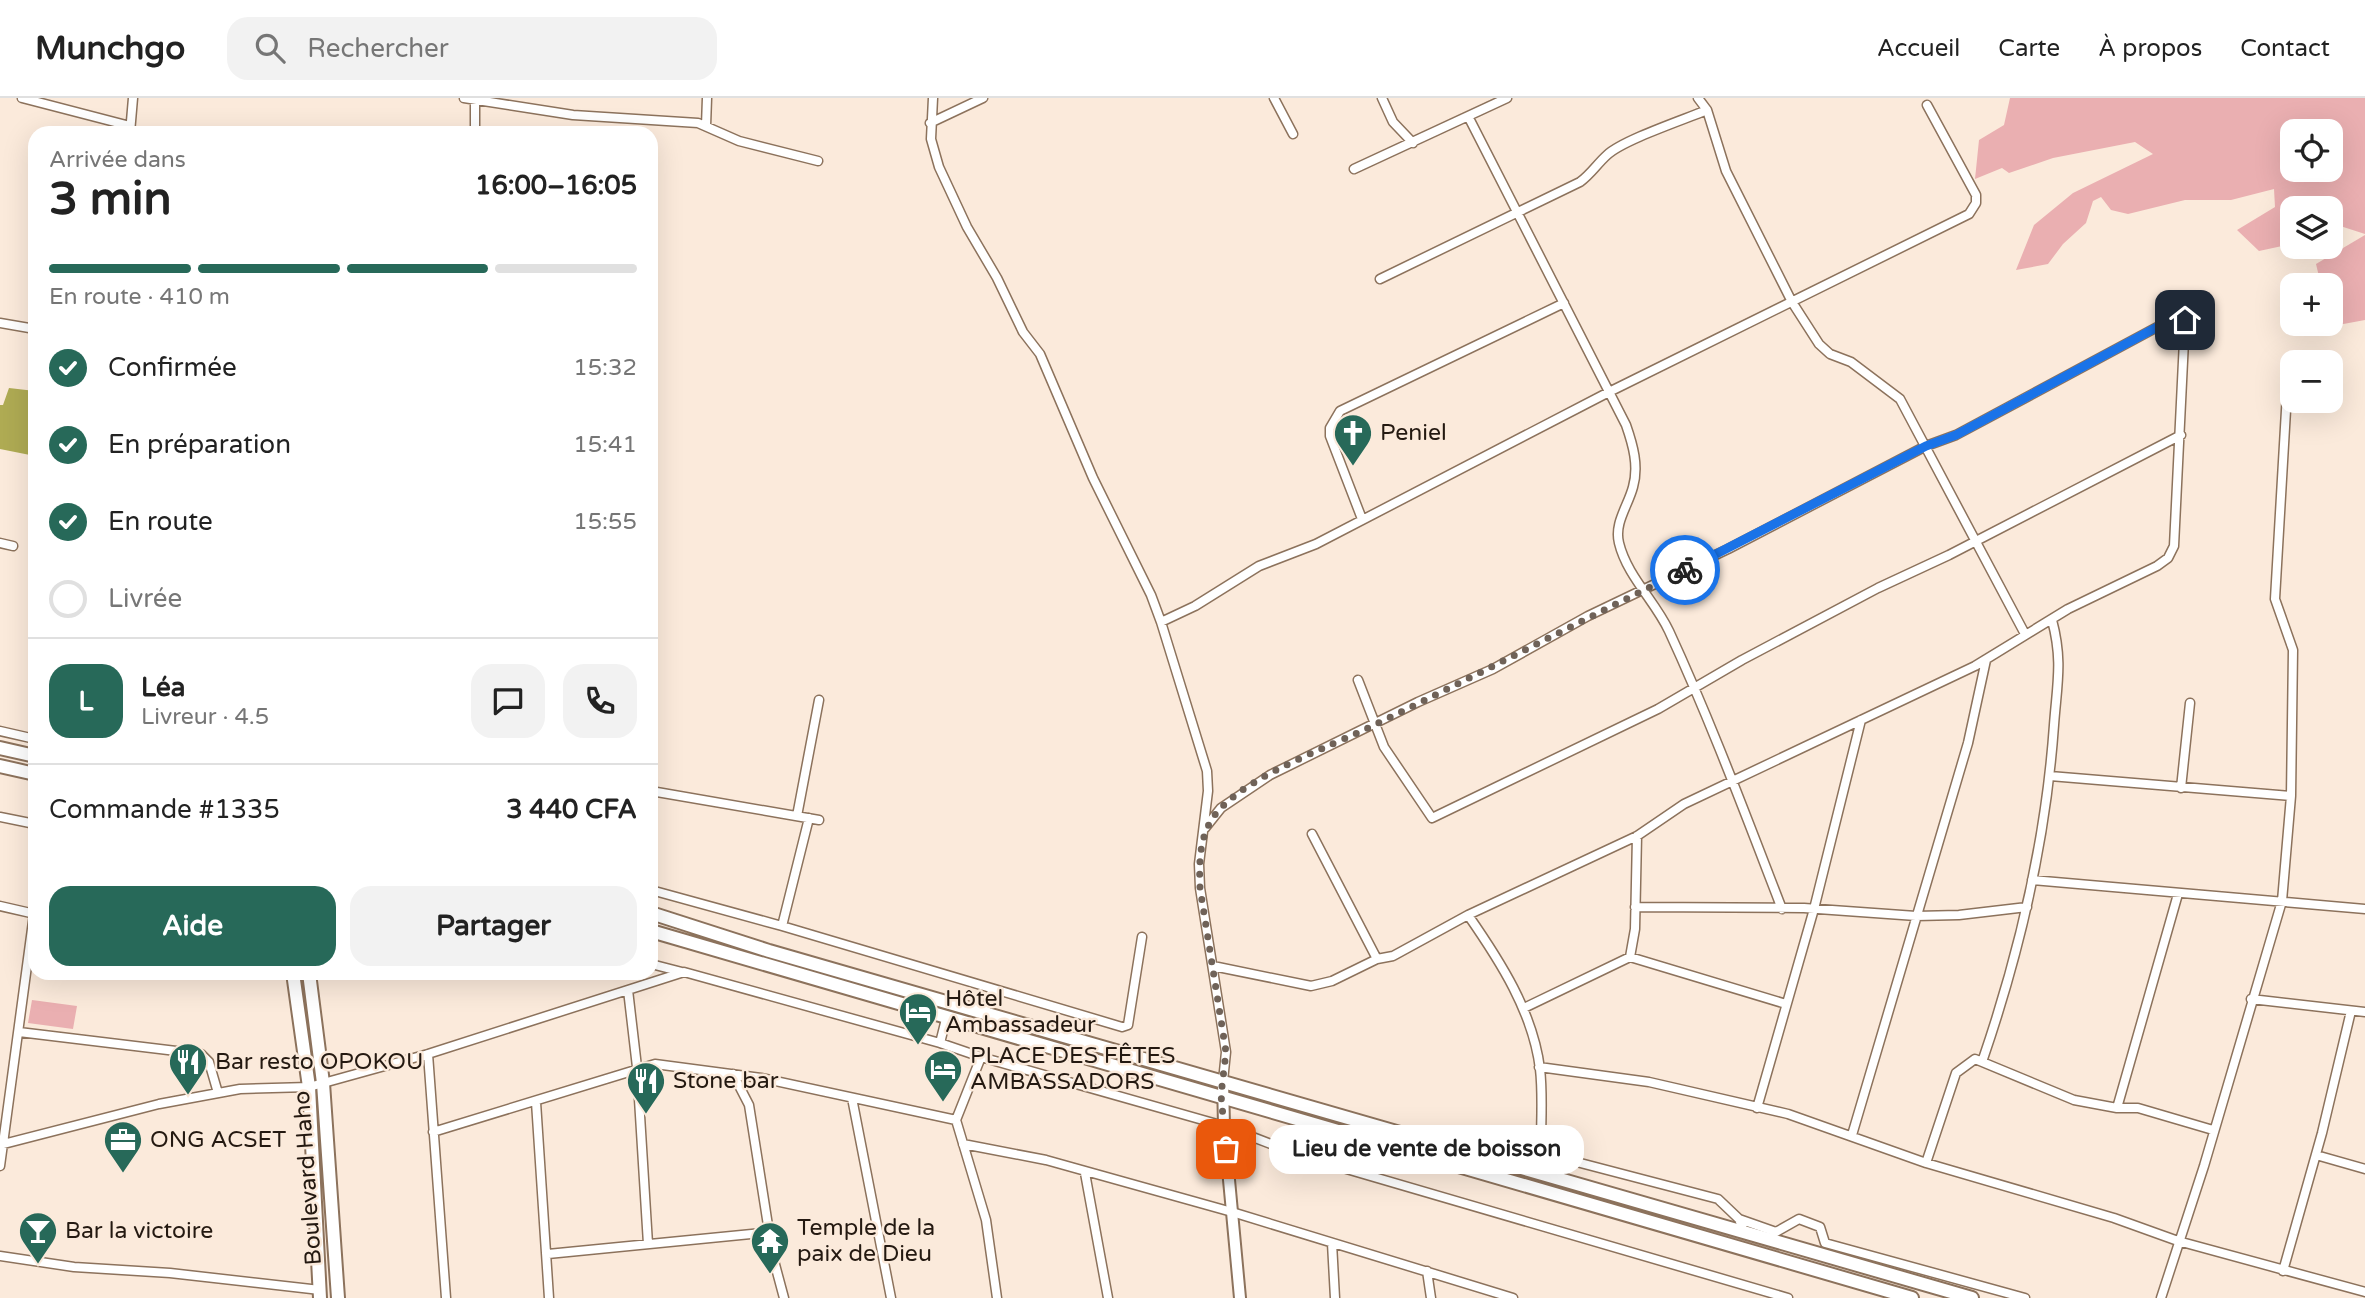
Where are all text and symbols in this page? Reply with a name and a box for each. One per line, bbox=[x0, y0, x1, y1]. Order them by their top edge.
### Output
search box bbox=[227, 17, 717, 80]
text: Munchgo bbox=[35, 29, 185, 68]
icon: search bbox=[251, 29, 289, 67]
text: Rechercher bbox=[307, 33, 449, 64]
text: Accueil bbox=[1877, 34, 1960, 63]
text: Carte bbox=[1998, 34, 2060, 63]
text: À propos bbox=[2098, 34, 2202, 63]
text: Contact bbox=[2240, 34, 2330, 63]
map controls bbox=[2280, 119, 2343, 413]
button: locate bbox=[2280, 119, 2343, 182]
text: Arrivée dans bbox=[49, 146, 186, 174]
text: 16:00–16:05 bbox=[475, 170, 637, 201]
text: 3 min bbox=[49, 172, 172, 227]
button: layers bbox=[2280, 196, 2343, 259]
button: + bbox=[2280, 273, 2343, 336]
text: En route · 410 m bbox=[49, 283, 230, 311]
pin bbox=[2155, 290, 2215, 350]
icon: home bbox=[2166, 301, 2204, 339]
icon: check bbox=[49, 349, 87, 387]
button: − bbox=[2280, 350, 2343, 413]
text: Confirmée bbox=[108, 352, 237, 383]
text: 15:32 bbox=[573, 354, 637, 382]
church icon: Peniel bbox=[1332, 412, 1374, 467]
place label: Peniel bbox=[1380, 419, 1447, 447]
icon: check bbox=[49, 426, 87, 464]
text: En préparation bbox=[108, 429, 291, 460]
text: 15:41 bbox=[573, 431, 637, 459]
icon: check bbox=[49, 503, 87, 541]
text: En route bbox=[108, 506, 213, 537]
text: 15:55 bbox=[573, 508, 637, 536]
courier bbox=[1650, 535, 1720, 605]
icon: bike bbox=[1666, 551, 1704, 589]
text: Livrée bbox=[108, 583, 182, 614]
button: chat bbox=[471, 664, 545, 738]
button: phone bbox=[563, 664, 637, 738]
text: Léa bbox=[141, 672, 185, 703]
text: L bbox=[79, 686, 93, 717]
text: Livreur · 4.5 bbox=[141, 703, 269, 731]
text: Commande #1335 bbox=[49, 794, 280, 825]
text: 3 440 CFA bbox=[506, 794, 637, 825]
button: Aide bbox=[49, 886, 336, 966]
button: Partager bbox=[350, 886, 637, 966]
place label: Hôtel Ambassadeur bbox=[945, 985, 1096, 1039]
hotel icon: Hôtel Ambassadeur bbox=[897, 991, 939, 1046]
restaurant icon: Bar resto OPOKOU bbox=[167, 1041, 209, 1096]
place label: PLACE DES FÊTES AMBASSADORS bbox=[970, 1042, 1175, 1096]
place label: Bar resto OPOKOU bbox=[215, 1048, 423, 1076]
hotel icon: PLACE DES FÊTES AMBASSADORS bbox=[922, 1048, 964, 1103]
restaurant icon: Stone bar bbox=[625, 1060, 667, 1115]
place label: Stone bar bbox=[673, 1067, 779, 1095]
street label: Boulevard Haho bbox=[288, 1090, 328, 1266]
office icon: ONG ACSET bbox=[102, 1119, 144, 1174]
pin bbox=[1196, 1119, 1256, 1179]
callout: Lieu de vente de boisson bbox=[1268, 1124, 1583, 1174]
place label: ONG ACSET bbox=[150, 1126, 286, 1154]
icon: bag bbox=[1207, 1130, 1245, 1168]
text: Lieu de vente de boisson bbox=[1292, 1135, 1561, 1163]
bar icon: Bar la victoire bbox=[17, 1210, 59, 1265]
place label: Temple de la paix de Dieu bbox=[797, 1214, 935, 1268]
place label: Bar la victoire bbox=[65, 1217, 213, 1245]
temple icon: Temple de la paix de Dieu bbox=[749, 1220, 791, 1275]

